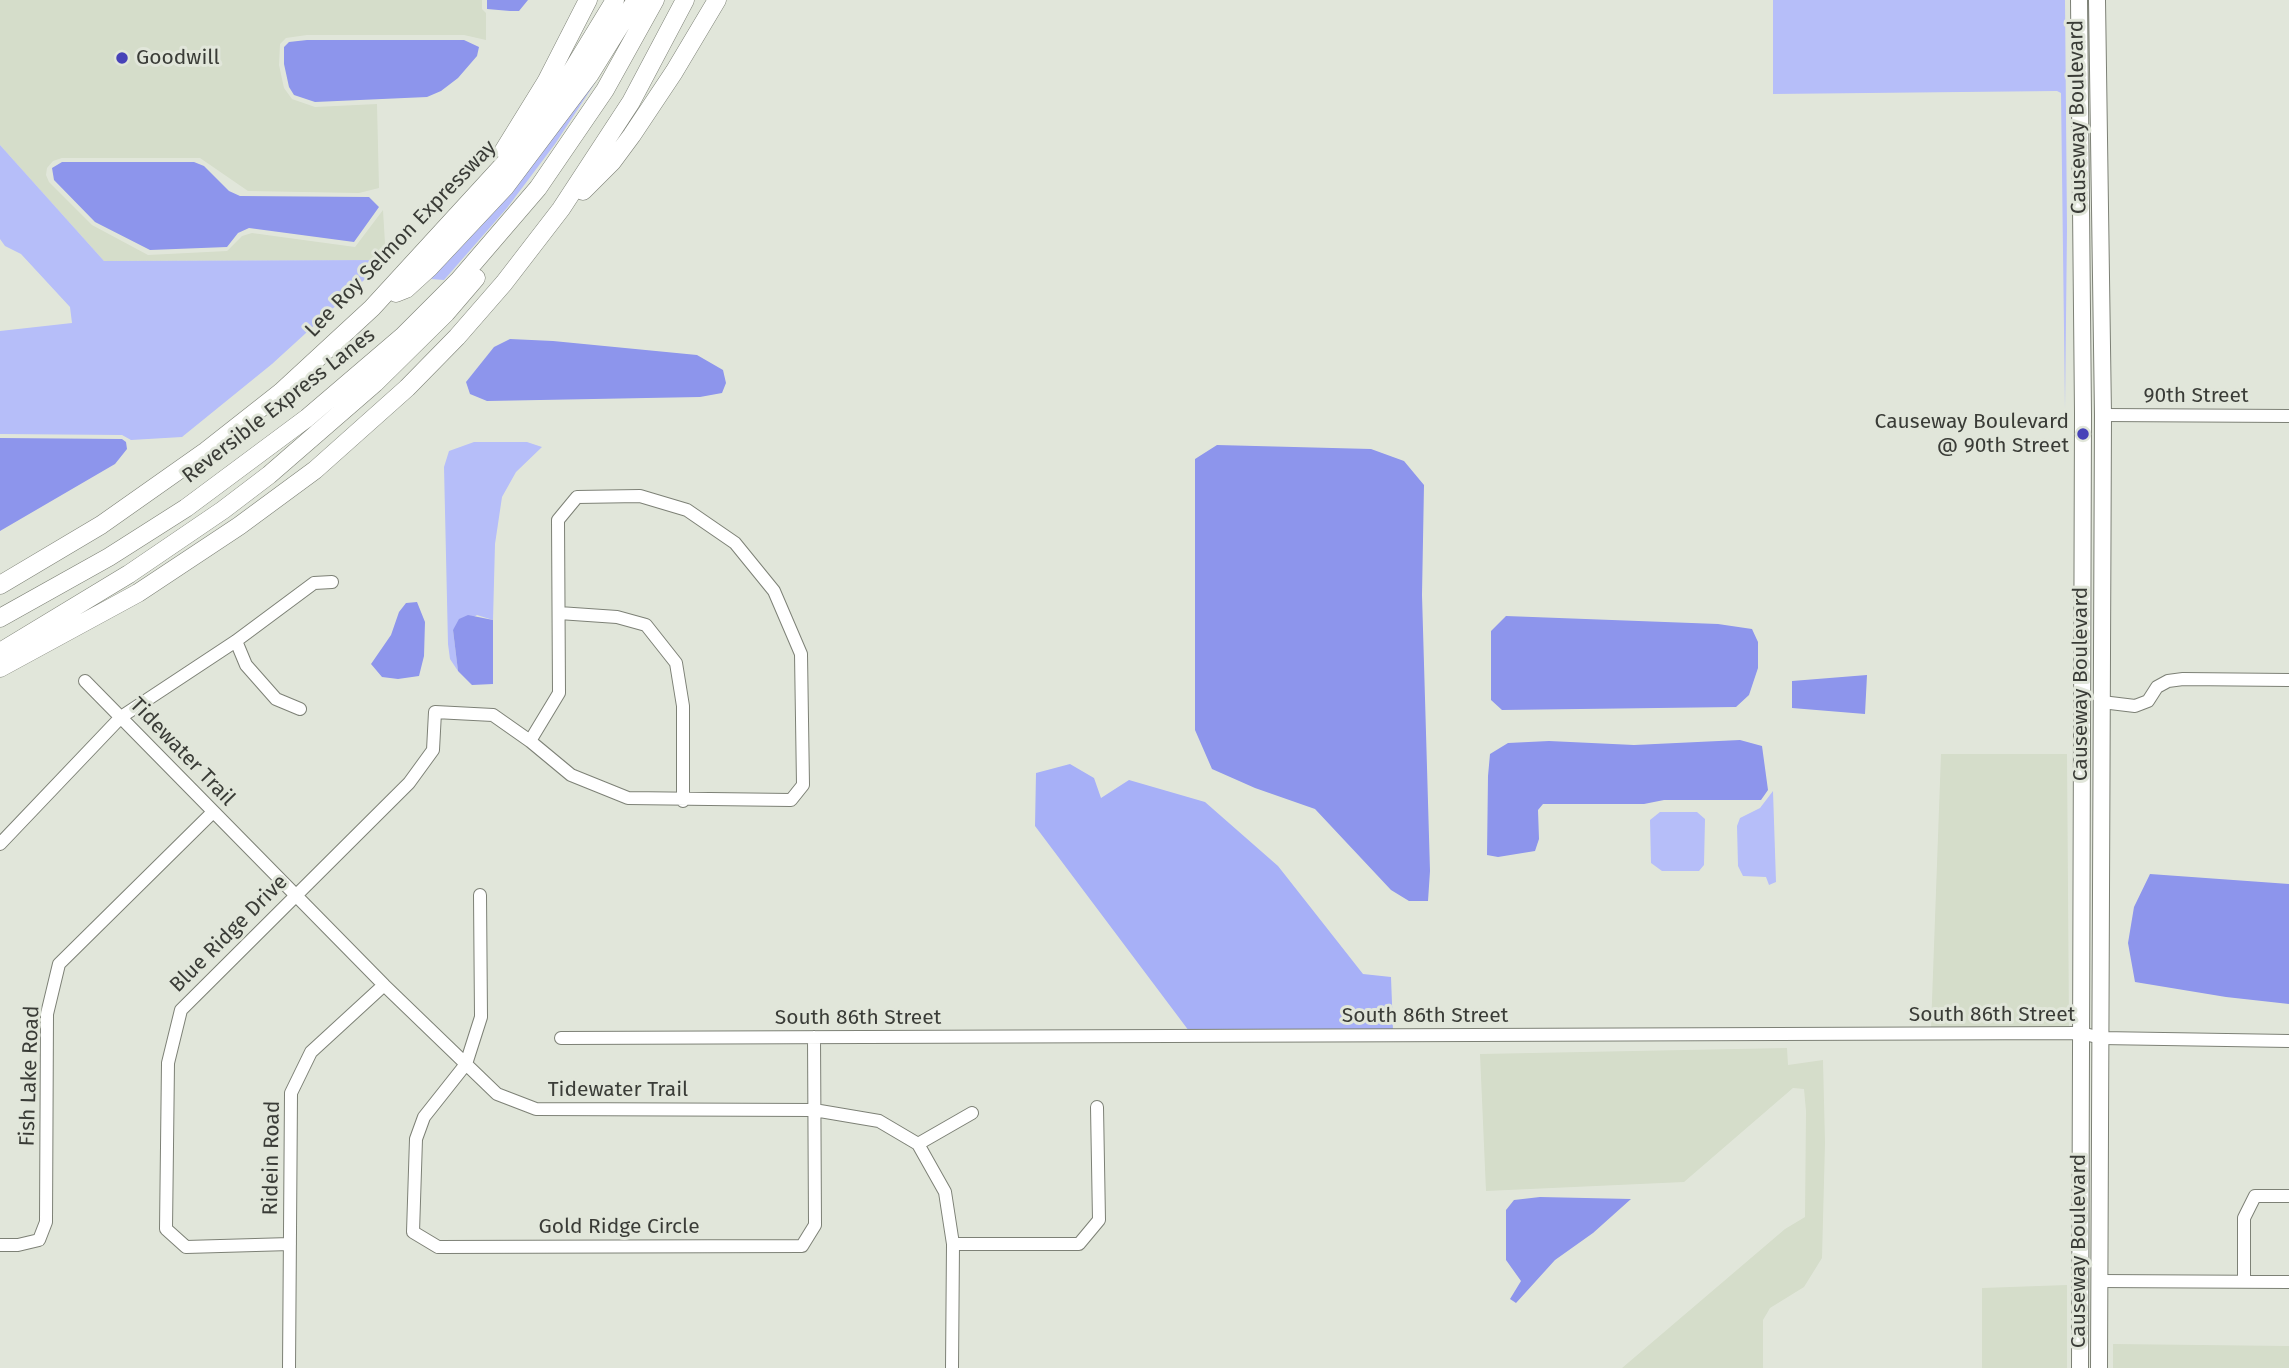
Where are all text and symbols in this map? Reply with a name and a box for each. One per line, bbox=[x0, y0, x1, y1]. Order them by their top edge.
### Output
street label: Causeway Boulevard bbox=[2064, 20, 2092, 214]
place label: Goodwill bbox=[136, 45, 220, 71]
marker: Goodwill bbox=[114, 50, 130, 66]
street label: Lee Roy Selmon Expressway bbox=[300, 135, 502, 343]
street label: Reversible Express Lanes bbox=[178, 323, 380, 489]
street label: 90th Street bbox=[2143, 383, 2249, 409]
place label: Causeway Boulevard @ 90th Street bbox=[1875, 409, 2069, 459]
marker: Causeway Boulevard @ 90th Street bbox=[2075, 426, 2091, 442]
street label: Causeway Boulevard bbox=[2068, 587, 2094, 781]
street label: Tidewater Trail bbox=[124, 693, 240, 811]
street label: Blue Ridge Drive bbox=[165, 870, 293, 998]
street label: South 86th Street bbox=[1909, 1002, 2075, 1028]
street label: South 86th Street bbox=[1342, 1003, 1508, 1029]
street label: Fish Lake Road bbox=[15, 1005, 45, 1147]
street label: South 86th Street bbox=[775, 1005, 941, 1031]
street label: Tidewater Trail bbox=[548, 1077, 688, 1103]
street label: Ridein Road bbox=[258, 1100, 286, 1216]
street label: Causeway Boulevard bbox=[2066, 1154, 2092, 1348]
street label: Gold Ridge Circle bbox=[538, 1214, 700, 1240]

